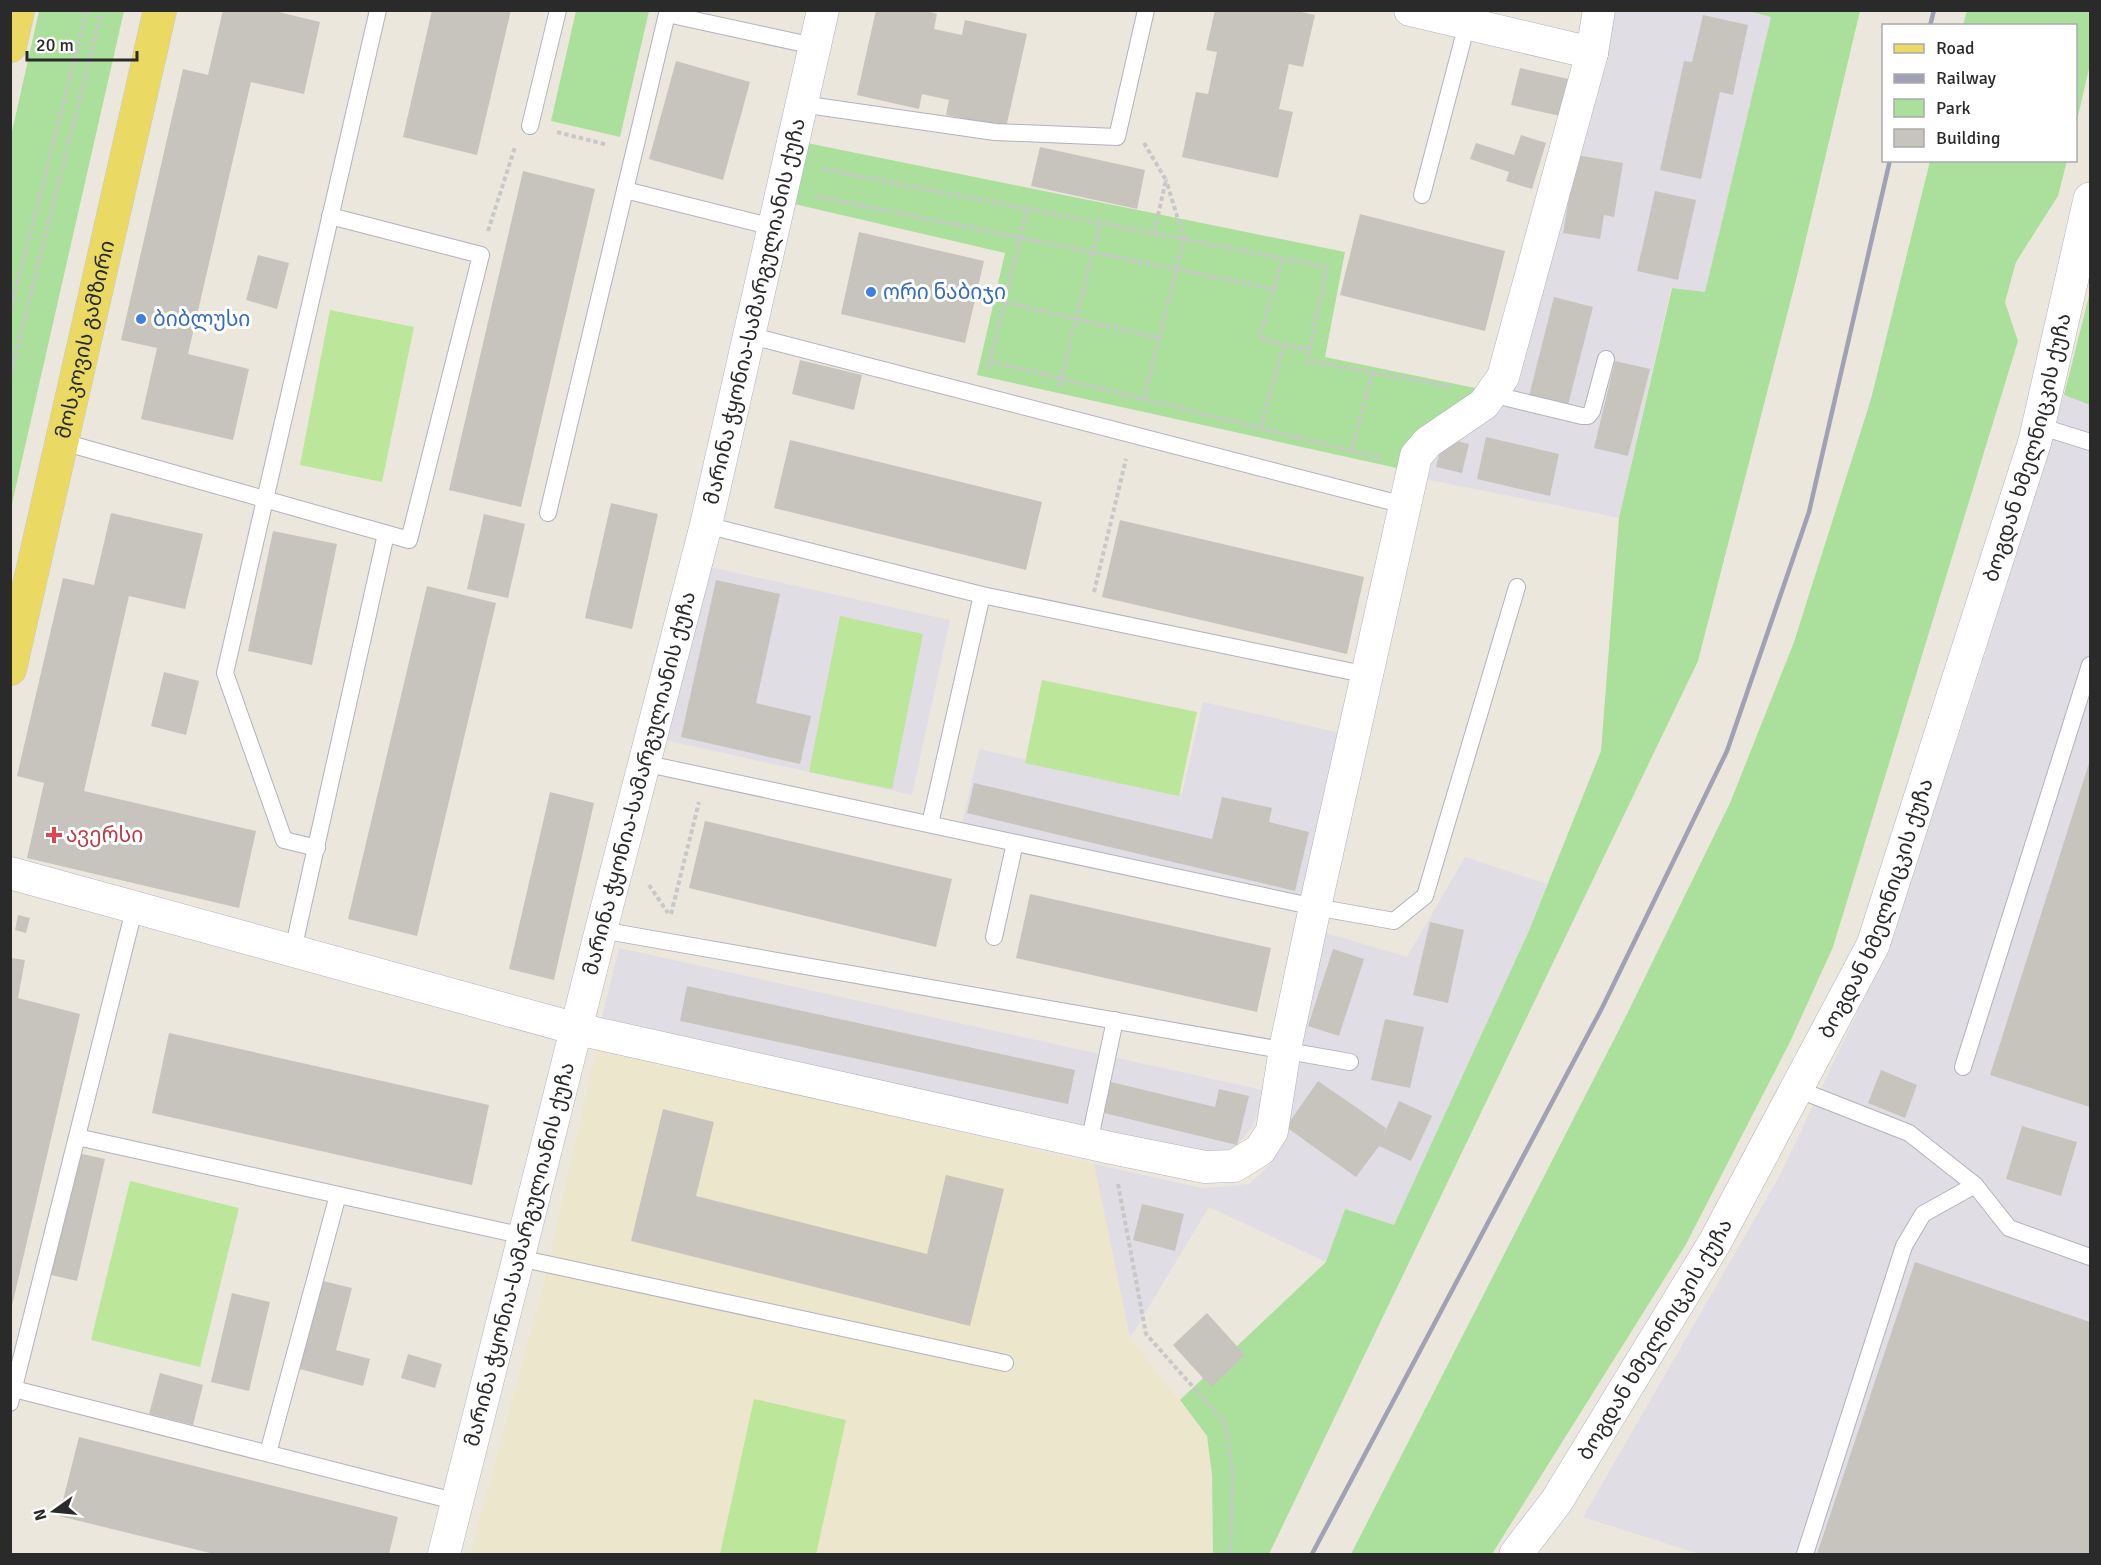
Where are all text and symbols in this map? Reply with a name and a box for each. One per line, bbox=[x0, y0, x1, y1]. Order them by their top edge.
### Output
scale bar bbox=[27, 24, 136, 62]
legend bbox=[1882, 24, 2077, 162]
text: 20 m bbox=[36, 34, 74, 56]
text: Road bbox=[1936, 37, 1975, 59]
text: Railway bbox=[1936, 67, 1997, 89]
text: Park bbox=[1936, 97, 1971, 119]
street label: მარინა ჭყონია-სამარგულიანის ქუჩა bbox=[698, 116, 811, 507]
text: Building bbox=[1936, 127, 2000, 149]
street label: მოსკოვის გამზირი bbox=[50, 238, 120, 441]
place label: ორი ნაბიჯი bbox=[883, 279, 1006, 305]
marker: ორი ნაბიჯი bbox=[864, 285, 878, 299]
place label: ბიბლუსი bbox=[153, 306, 250, 332]
street label: ბოგდან ხმელნიცკის ქუჩა bbox=[1978, 311, 2077, 585]
marker: ბიბლუსი bbox=[134, 312, 148, 326]
street label: მარინა ჭყონია-სამარგულიანის ქუჩა bbox=[577, 589, 701, 978]
street label: ბოგდან ხმელნიცკის ქუჩა bbox=[1813, 775, 1939, 1043]
place label: ავერსი bbox=[66, 822, 143, 848]
marker: ავერსი bbox=[47, 828, 61, 842]
street label: მარინა ჭყონია-სამარგულიანის ქუჩა bbox=[459, 1059, 580, 1449]
street label: ბოგდან ხმელნიცკის ქუჩა bbox=[1572, 1214, 1738, 1465]
north arrow bbox=[24, 1481, 84, 1541]
text: N bbox=[29, 1507, 52, 1523]

